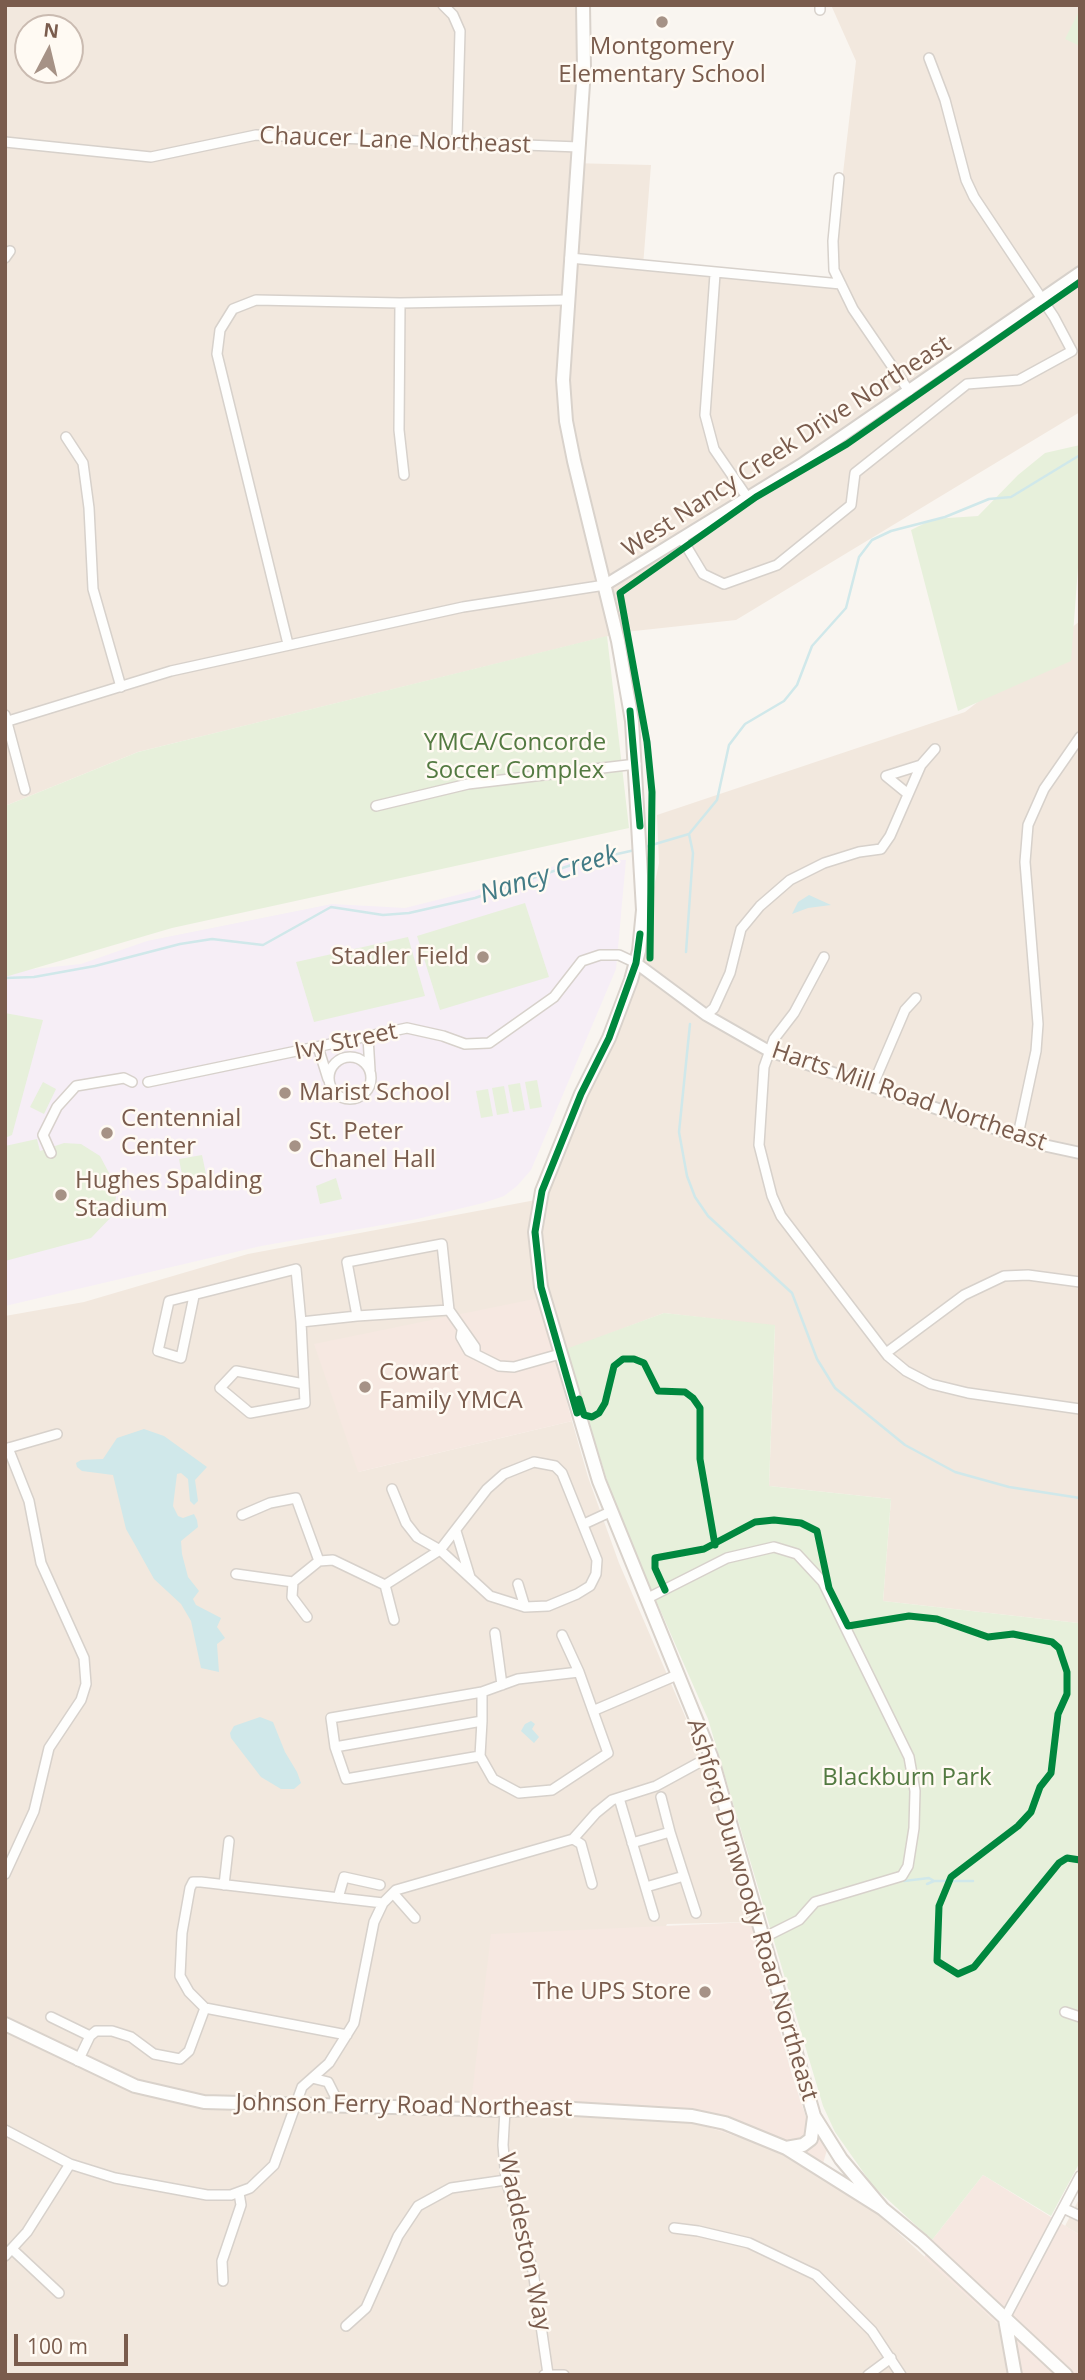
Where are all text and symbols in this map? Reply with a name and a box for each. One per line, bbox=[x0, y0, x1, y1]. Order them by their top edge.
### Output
north arrow bbox=[14, 14, 84, 84]
marker: Montgomery Elementary School bbox=[654, 14, 670, 30]
text: N bbox=[42, 16, 61, 44]
place label: Montgomery Elementary School bbox=[558, 33, 766, 89]
street label: Chaucer Lane Northeast bbox=[259, 122, 531, 160]
street label: West Nancy Creek Drive Northeast bbox=[617, 330, 957, 564]
park label: YMCA/Concorde Soccer Complex bbox=[424, 729, 606, 785]
water label: Nancy Creek bbox=[476, 839, 622, 911]
place label: Stadler Field bbox=[331, 943, 469, 971]
marker: Stadler Field bbox=[475, 949, 491, 965]
street label: Ivy Street bbox=[292, 1017, 400, 1067]
street label: Harts Mill Road Northeast bbox=[768, 1036, 1050, 1158]
place label: Marist School bbox=[299, 1079, 450, 1107]
marker: Marist School bbox=[277, 1085, 293, 1101]
place label: Centennial Center bbox=[121, 1105, 241, 1161]
place label: St. Peter Chanel Hall bbox=[309, 1118, 436, 1174]
marker: Centennial Center bbox=[99, 1125, 115, 1141]
marker: St. Peter Chanel Hall bbox=[287, 1138, 303, 1154]
place label: Hughes Spalding Stadium bbox=[75, 1167, 262, 1223]
marker: Hughes Spalding Stadium bbox=[53, 1187, 69, 1203]
place label: Cowart Family YMCA bbox=[379, 1359, 523, 1415]
marker: Cowart Family YMCA bbox=[357, 1379, 373, 1395]
street label: Ashford Dunwoody Road Northeast bbox=[680, 1716, 824, 2104]
park label: Blackburn Park bbox=[822, 1764, 992, 1792]
place label: The UPS Store bbox=[533, 1978, 691, 2006]
marker: The UPS Store bbox=[697, 1984, 713, 2000]
street label: Johnson Ferry Road Northeast bbox=[235, 2089, 573, 2123]
street label: Waddeston Way bbox=[491, 2150, 557, 2334]
scale bar bbox=[18, 2320, 131, 2364]
text: 100 m bbox=[27, 2332, 88, 2360]

